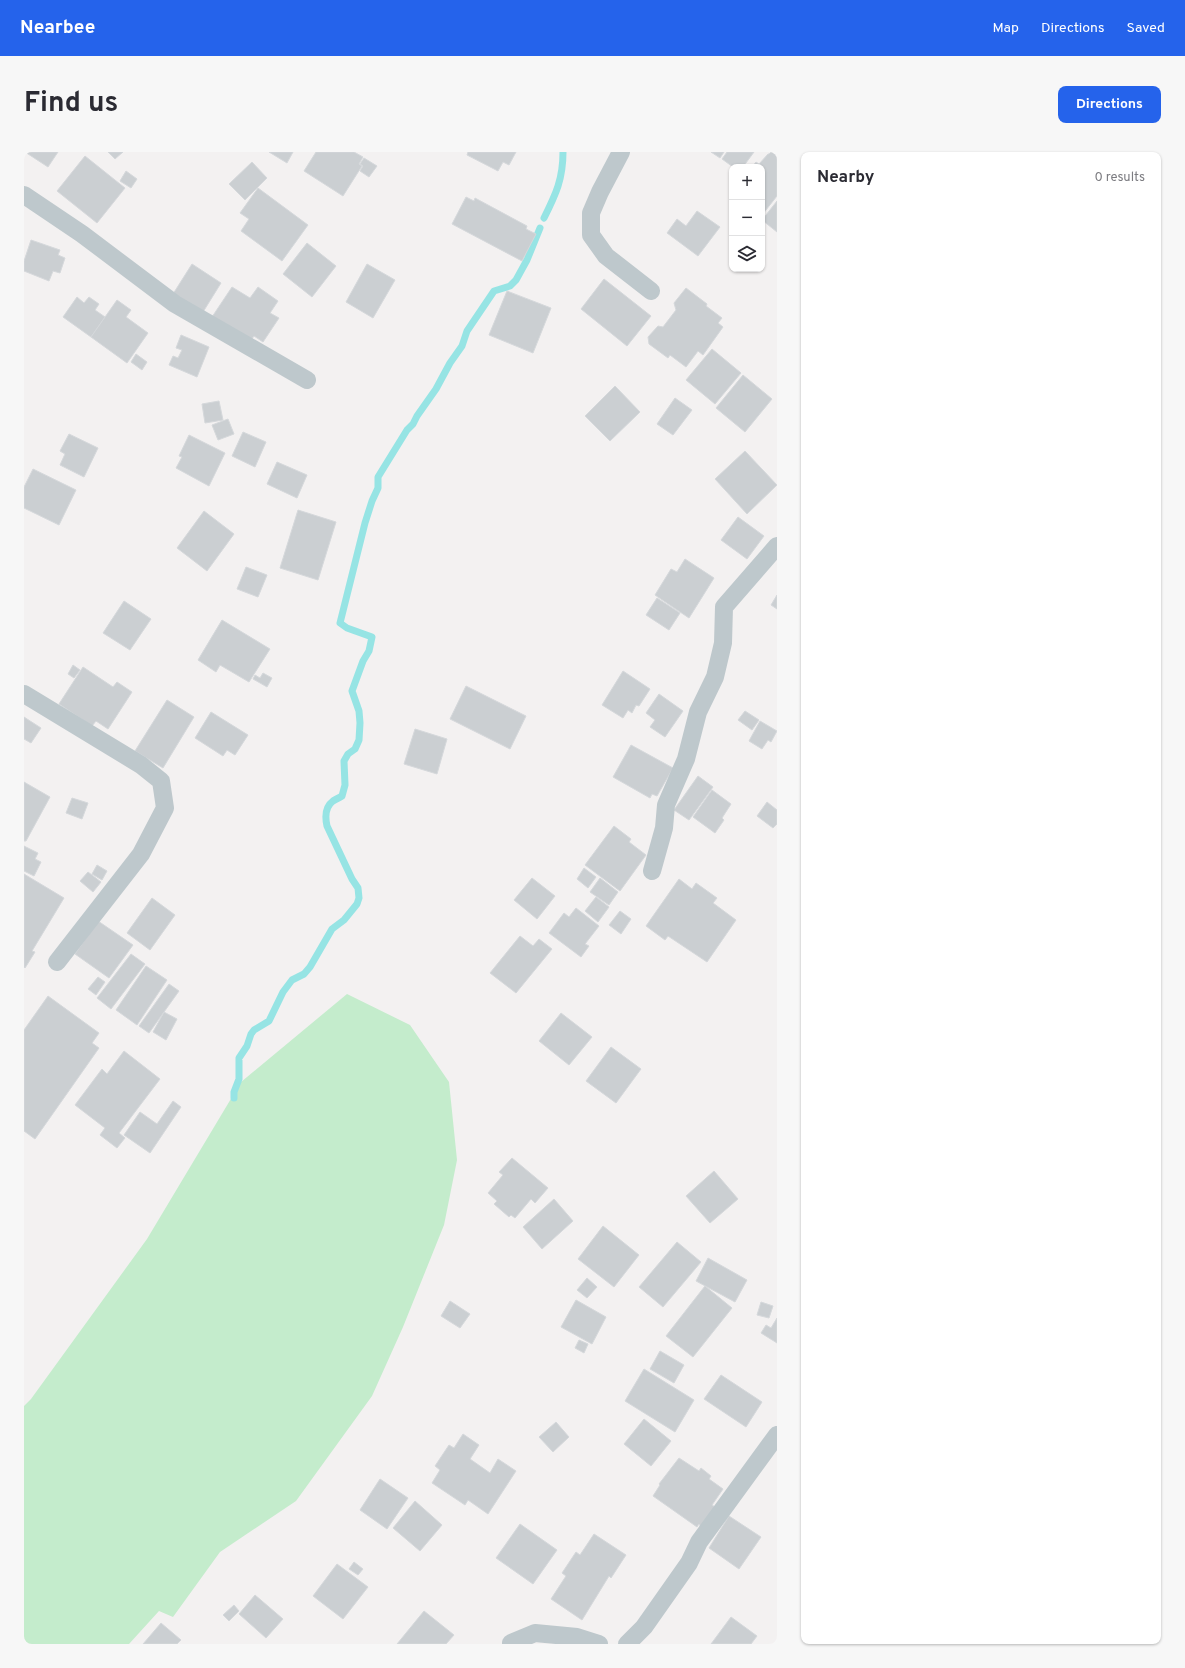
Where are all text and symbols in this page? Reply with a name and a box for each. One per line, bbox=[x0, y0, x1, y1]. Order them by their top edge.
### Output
text: Nearbee bbox=[20, 16, 95, 40]
text: Map bbox=[993, 20, 1019, 37]
text: Directions bbox=[1041, 20, 1105, 37]
text: Saved bbox=[1127, 20, 1165, 37]
text: Find us bbox=[24, 86, 118, 122]
button: Directions bbox=[1058, 86, 1161, 123]
map controls bbox=[729, 164, 765, 272]
button: + bbox=[729, 164, 765, 200]
text: Nearby bbox=[817, 167, 874, 189]
text: 0 results bbox=[1094, 170, 1145, 186]
button: − bbox=[729, 200, 765, 236]
button: layers bbox=[729, 236, 765, 272]

